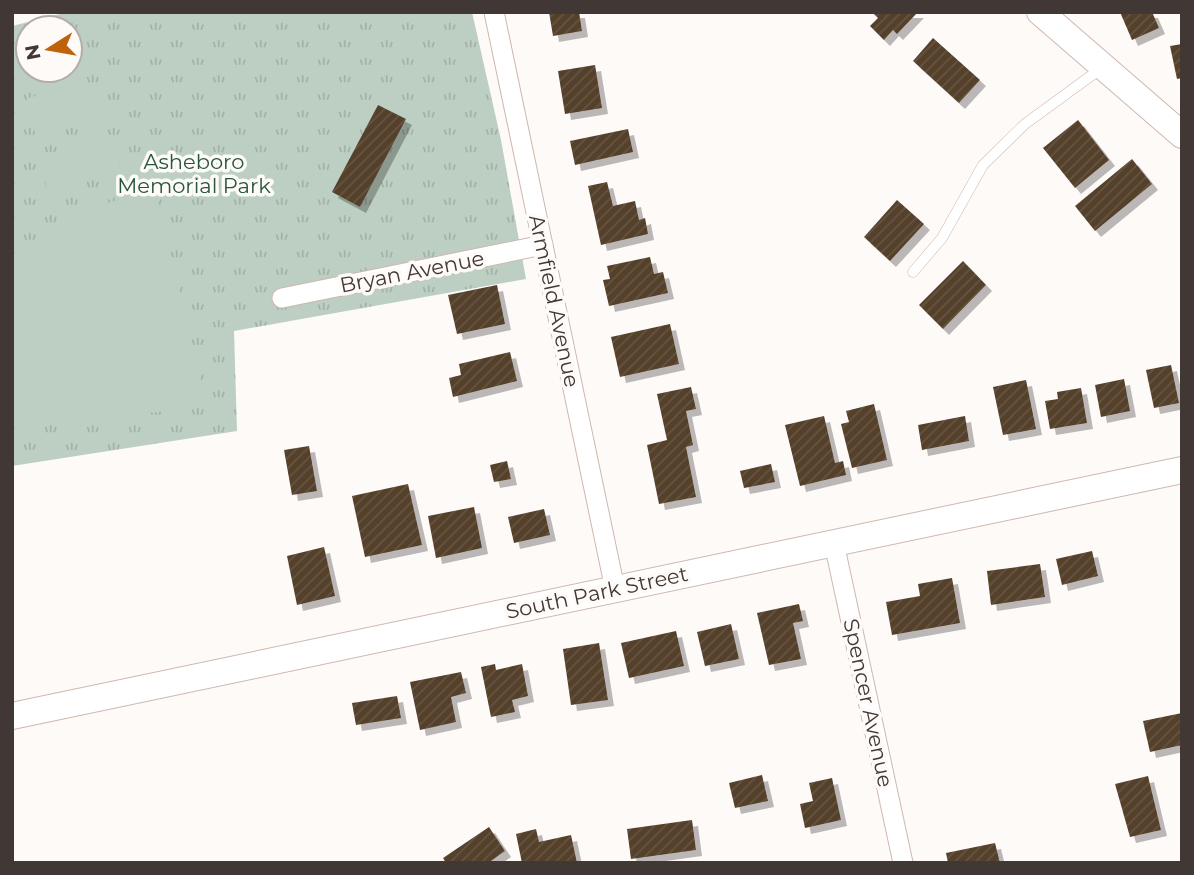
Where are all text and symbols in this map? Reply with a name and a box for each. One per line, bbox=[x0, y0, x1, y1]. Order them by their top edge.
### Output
north arrow bbox=[14, 14, 84, 84]
text: N bbox=[20, 42, 46, 62]
park label: Asheboro Memorial Park bbox=[117, 149, 271, 198]
street label: Armfield Avenue bbox=[524, 212, 585, 389]
street label: Bryan Avenue bbox=[338, 245, 486, 298]
street label: South Park Street bbox=[504, 561, 690, 624]
street label: Spencer Avenue bbox=[838, 616, 899, 789]

